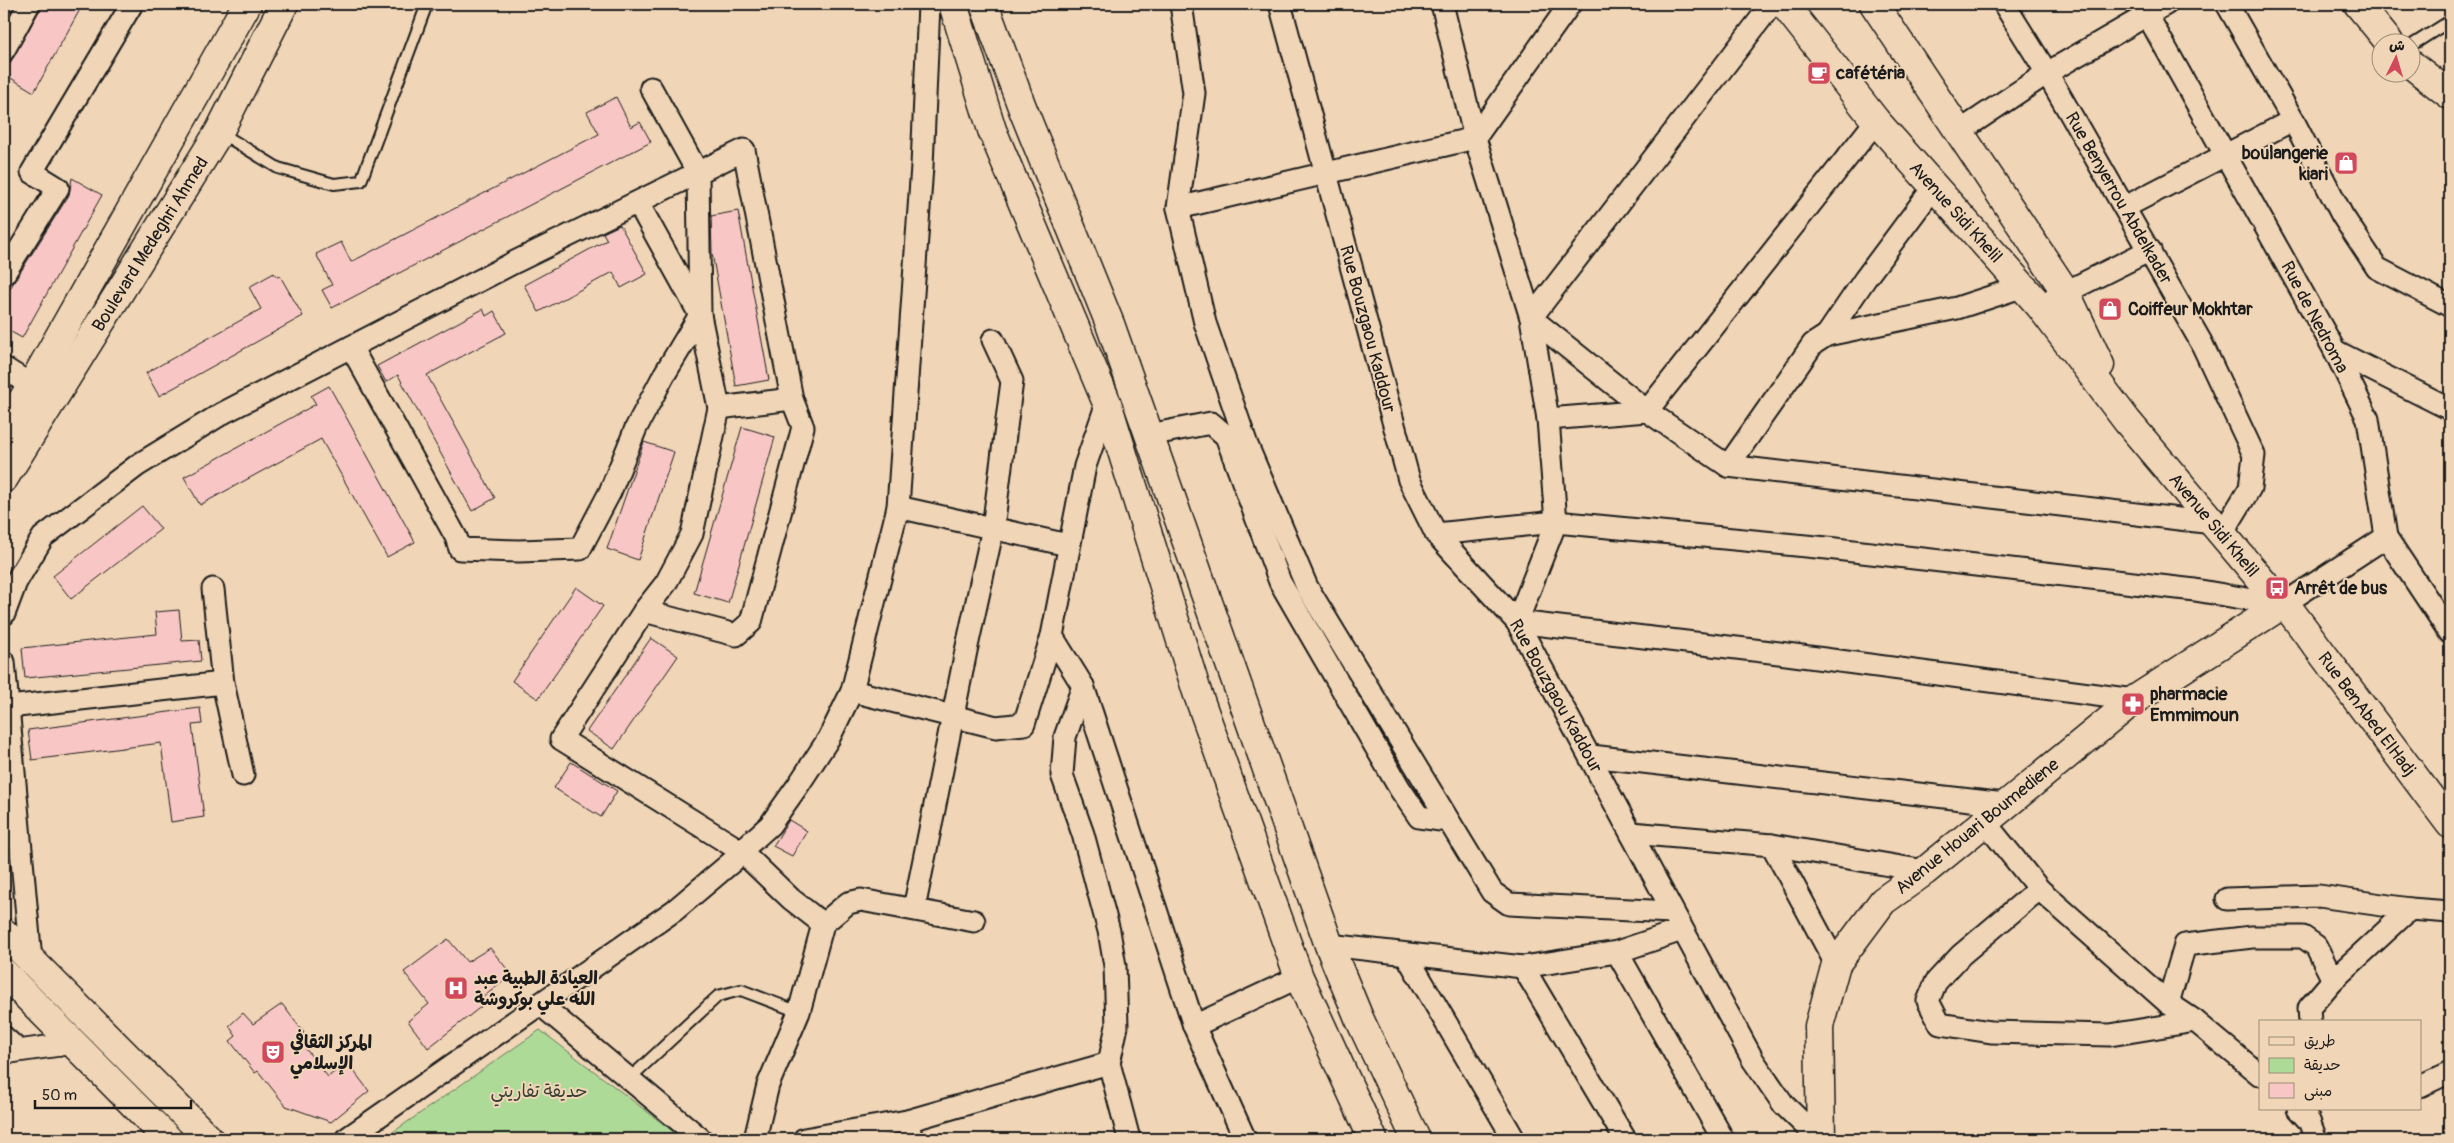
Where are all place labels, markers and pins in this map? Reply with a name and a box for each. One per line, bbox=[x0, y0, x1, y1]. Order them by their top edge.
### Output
cafe icon: cafétéria bbox=[1806, 60, 1832, 86]
place label: cafétéria bbox=[1835, 62, 1906, 85]
place label: boulangerie kiari bbox=[2242, 142, 2329, 186]
shop icon: boulangerie kiari bbox=[2333, 150, 2359, 176]
shop icon: Coiffeur Mokhtar bbox=[2097, 296, 2123, 322]
place label: Coiffeur Mokhtar bbox=[2128, 298, 2253, 321]
bus stop icon: Arrêt de bus bbox=[2264, 575, 2290, 601]
place label: Arrêt de bus bbox=[2294, 577, 2388, 600]
place label: pharmacie Emmimoun bbox=[2150, 683, 2239, 727]
pharmacy icon: pharmacie Emmimoun bbox=[2120, 691, 2146, 717]
place label: العيادة الطبية عبد الله علي بوكروشة bbox=[474, 967, 598, 1015]
hospital icon: العيادة الطبية عبد الله علي بوكروشة bbox=[443, 975, 469, 1001]
place label: المركز الثقافي الإسلامي bbox=[290, 1029, 372, 1079]
theatre icon: المركز الثقافي الإسلامي bbox=[260, 1039, 286, 1065]

